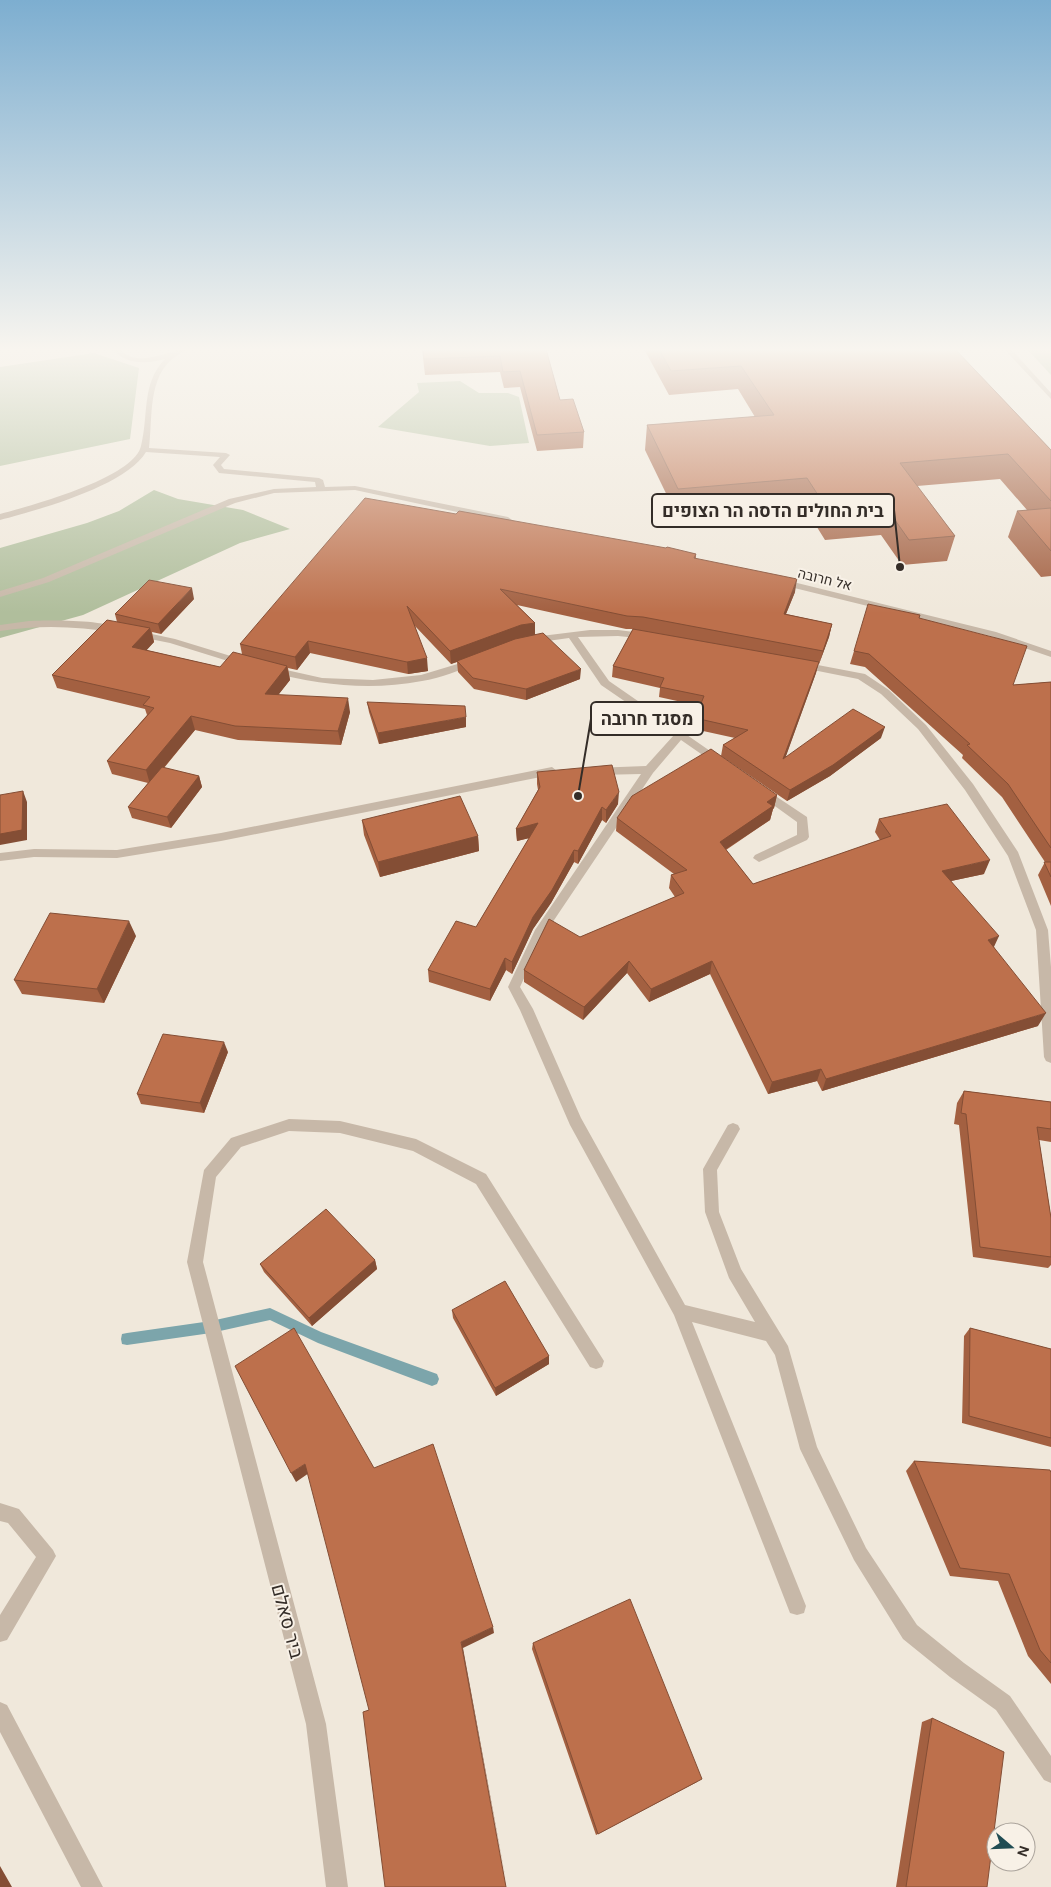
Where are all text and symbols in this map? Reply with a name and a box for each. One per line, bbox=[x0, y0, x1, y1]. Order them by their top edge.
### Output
callout: בית החולים הדסה הר הצופים bbox=[652, 494, 894, 527]
text: בית החולים הדסה הר הצופים bbox=[662, 499, 884, 523]
street label: אל חרובה bbox=[796, 564, 854, 594]
callout: מסגד חרובה bbox=[591, 702, 703, 735]
text: מסגד חרובה bbox=[601, 707, 693, 731]
street label: ביר סאלם bbox=[266, 1581, 309, 1661]
north arrow bbox=[986, 1822, 1036, 1872]
text: N bbox=[1013, 1843, 1033, 1859]

